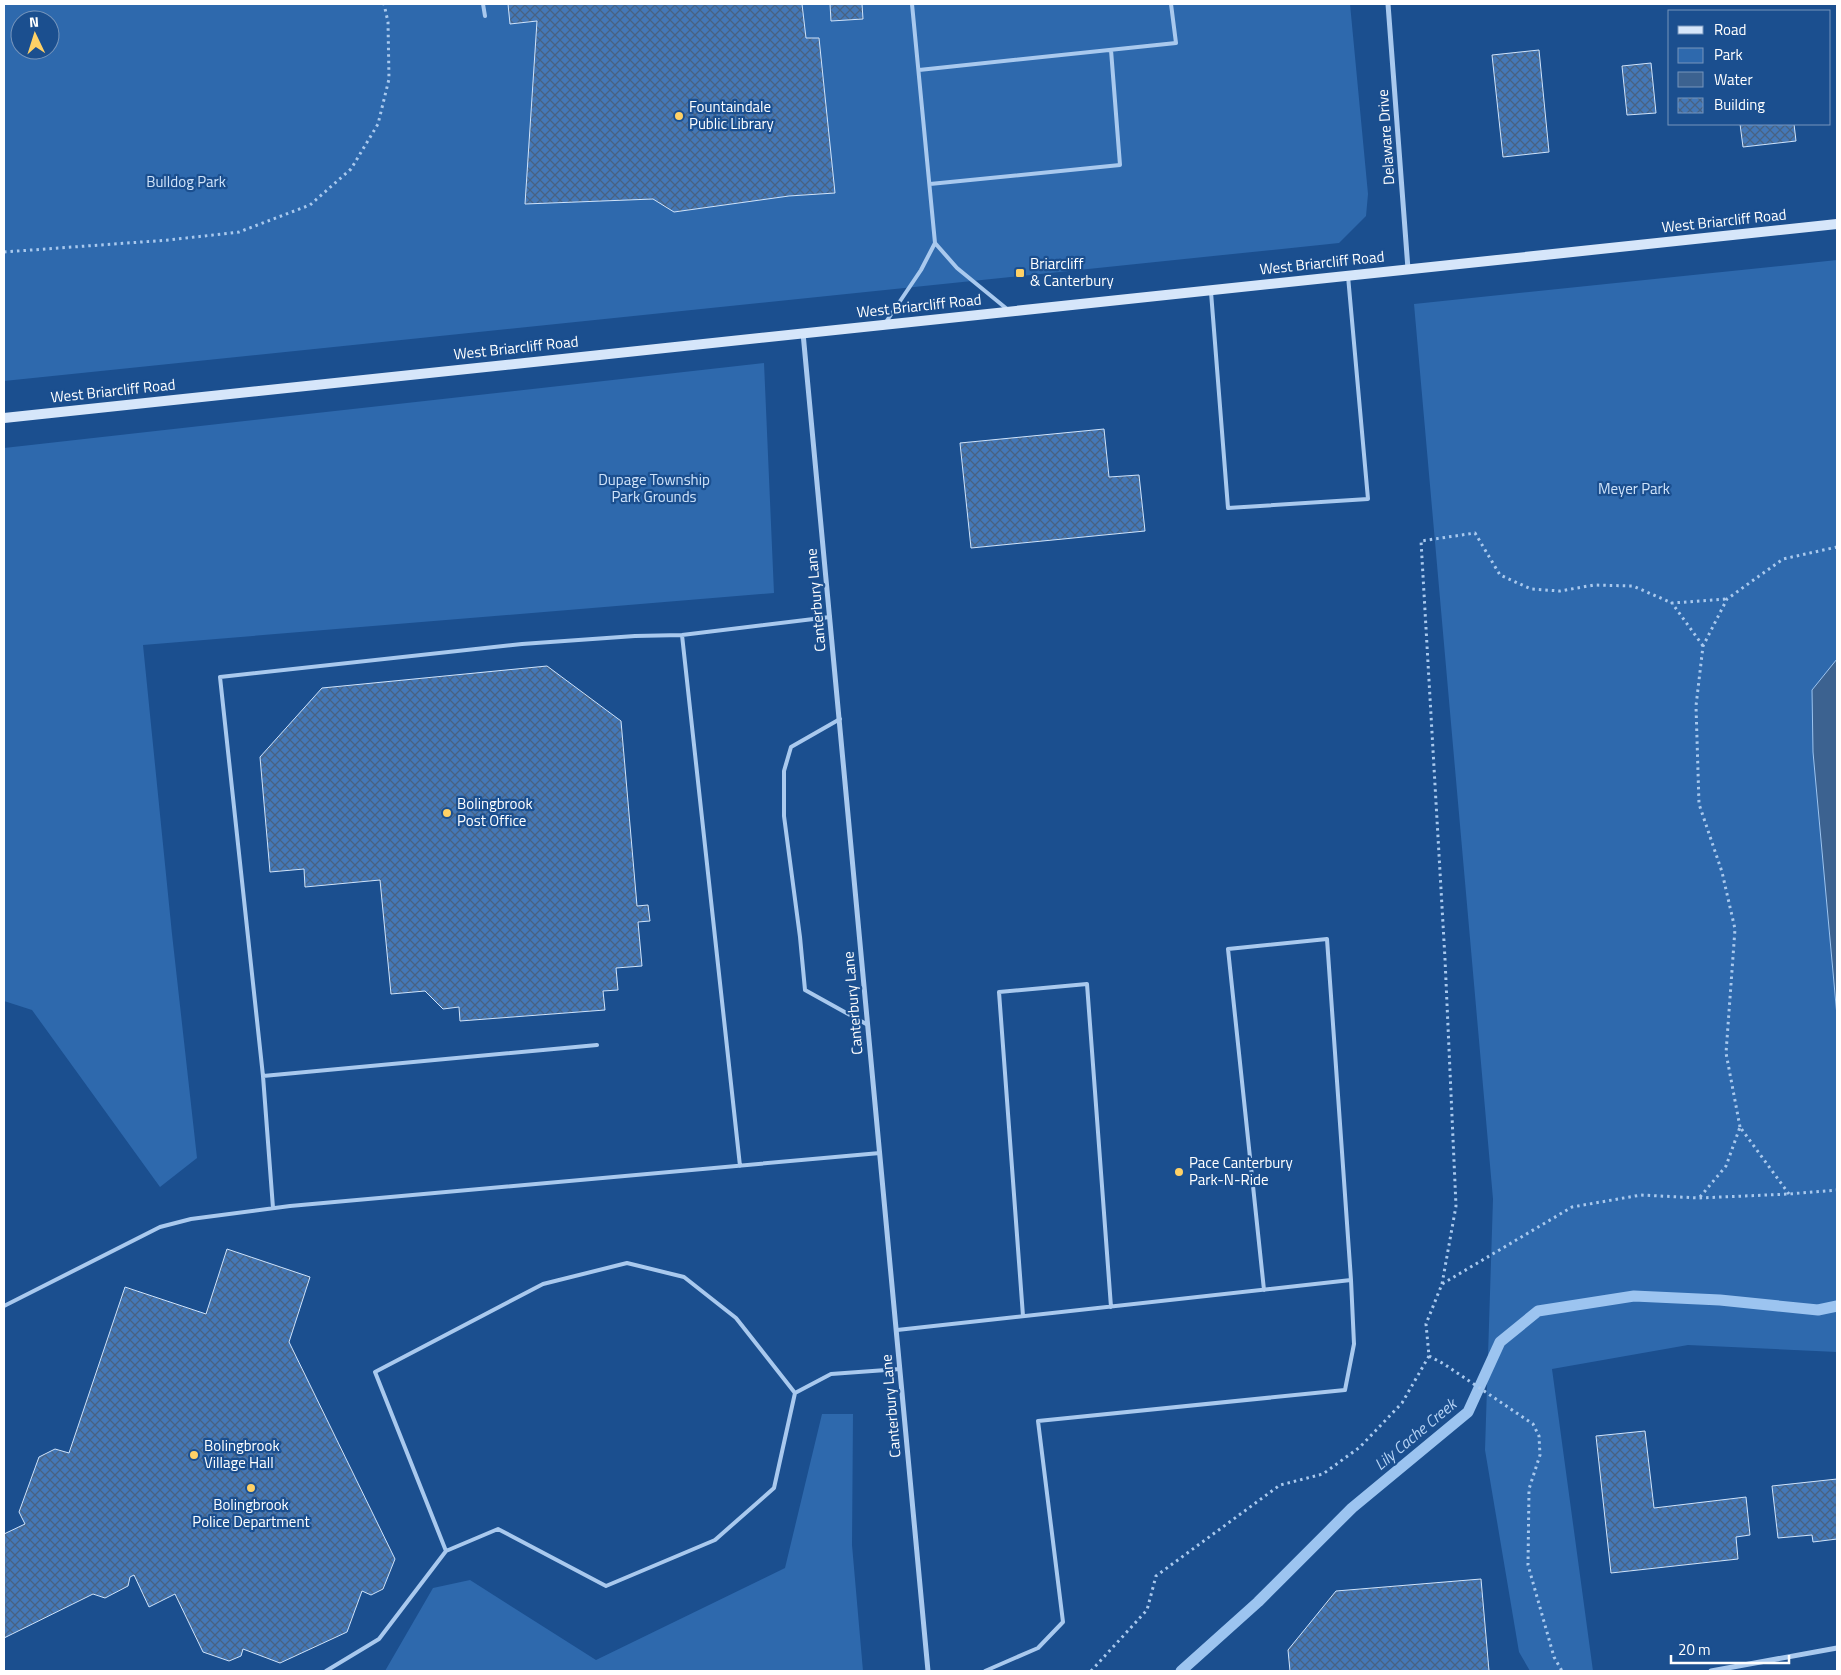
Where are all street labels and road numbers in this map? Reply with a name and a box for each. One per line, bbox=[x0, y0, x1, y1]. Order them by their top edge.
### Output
street label: Delaware Drive bbox=[1371, 88, 1400, 186]
street label: West Briarcliff Road bbox=[1660, 203, 1787, 238]
street label: West Briarcliff Road bbox=[1258, 245, 1385, 280]
street label: West Briarcliff Road bbox=[855, 288, 982, 323]
street label: West Briarcliff Road bbox=[452, 330, 579, 365]
street label: West Briarcliff Road bbox=[49, 373, 176, 408]
street label: Canterbury Lane bbox=[800, 547, 831, 653]
street label: Canterbury Lane bbox=[837, 950, 868, 1056]
street label: Canterbury Lane bbox=[875, 1353, 906, 1459]

